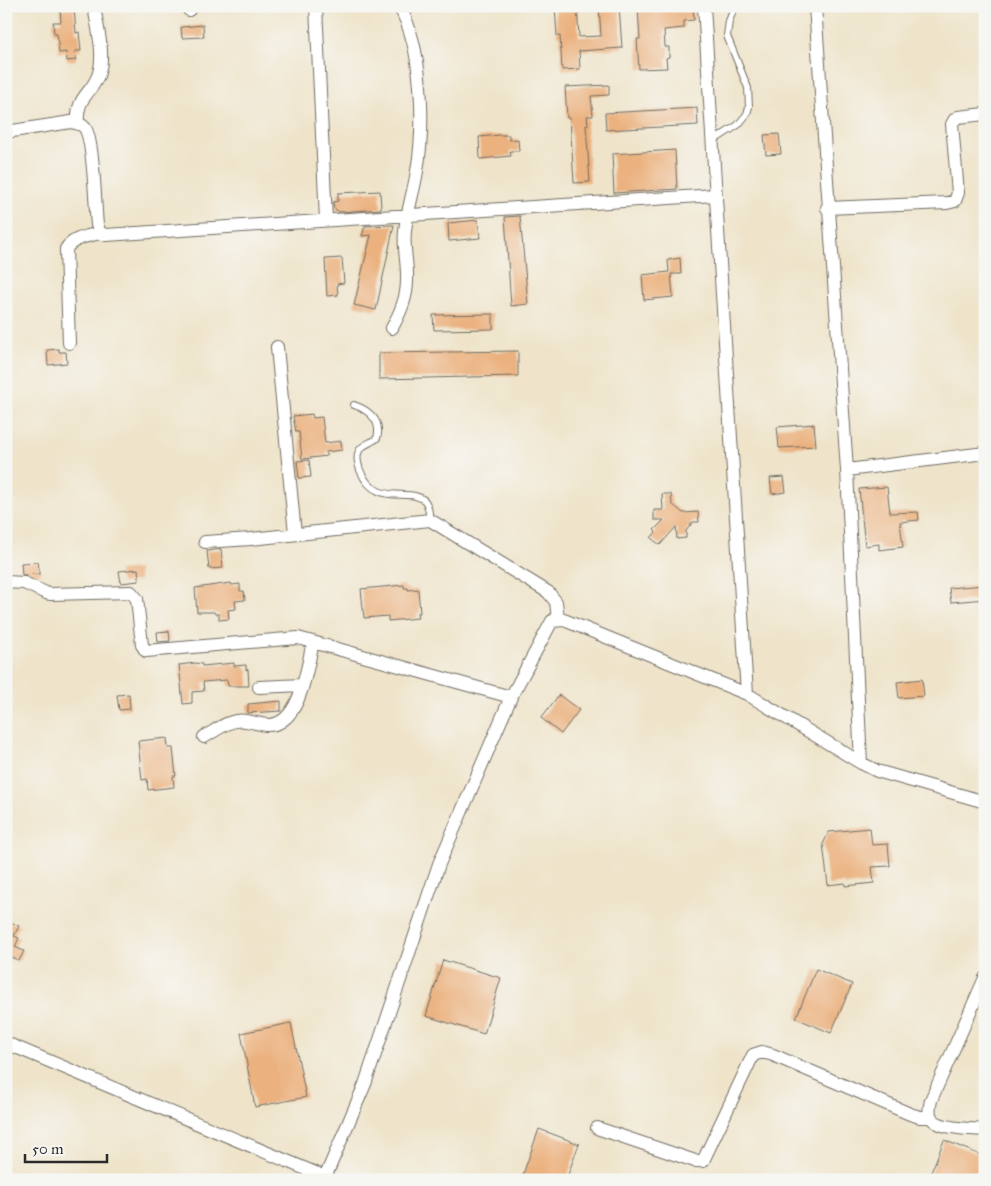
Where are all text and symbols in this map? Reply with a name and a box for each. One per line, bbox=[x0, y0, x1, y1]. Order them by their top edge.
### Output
scale bar bbox=[25, 1131, 108, 1163]
text: 50 m bbox=[32, 1140, 64, 1158]

